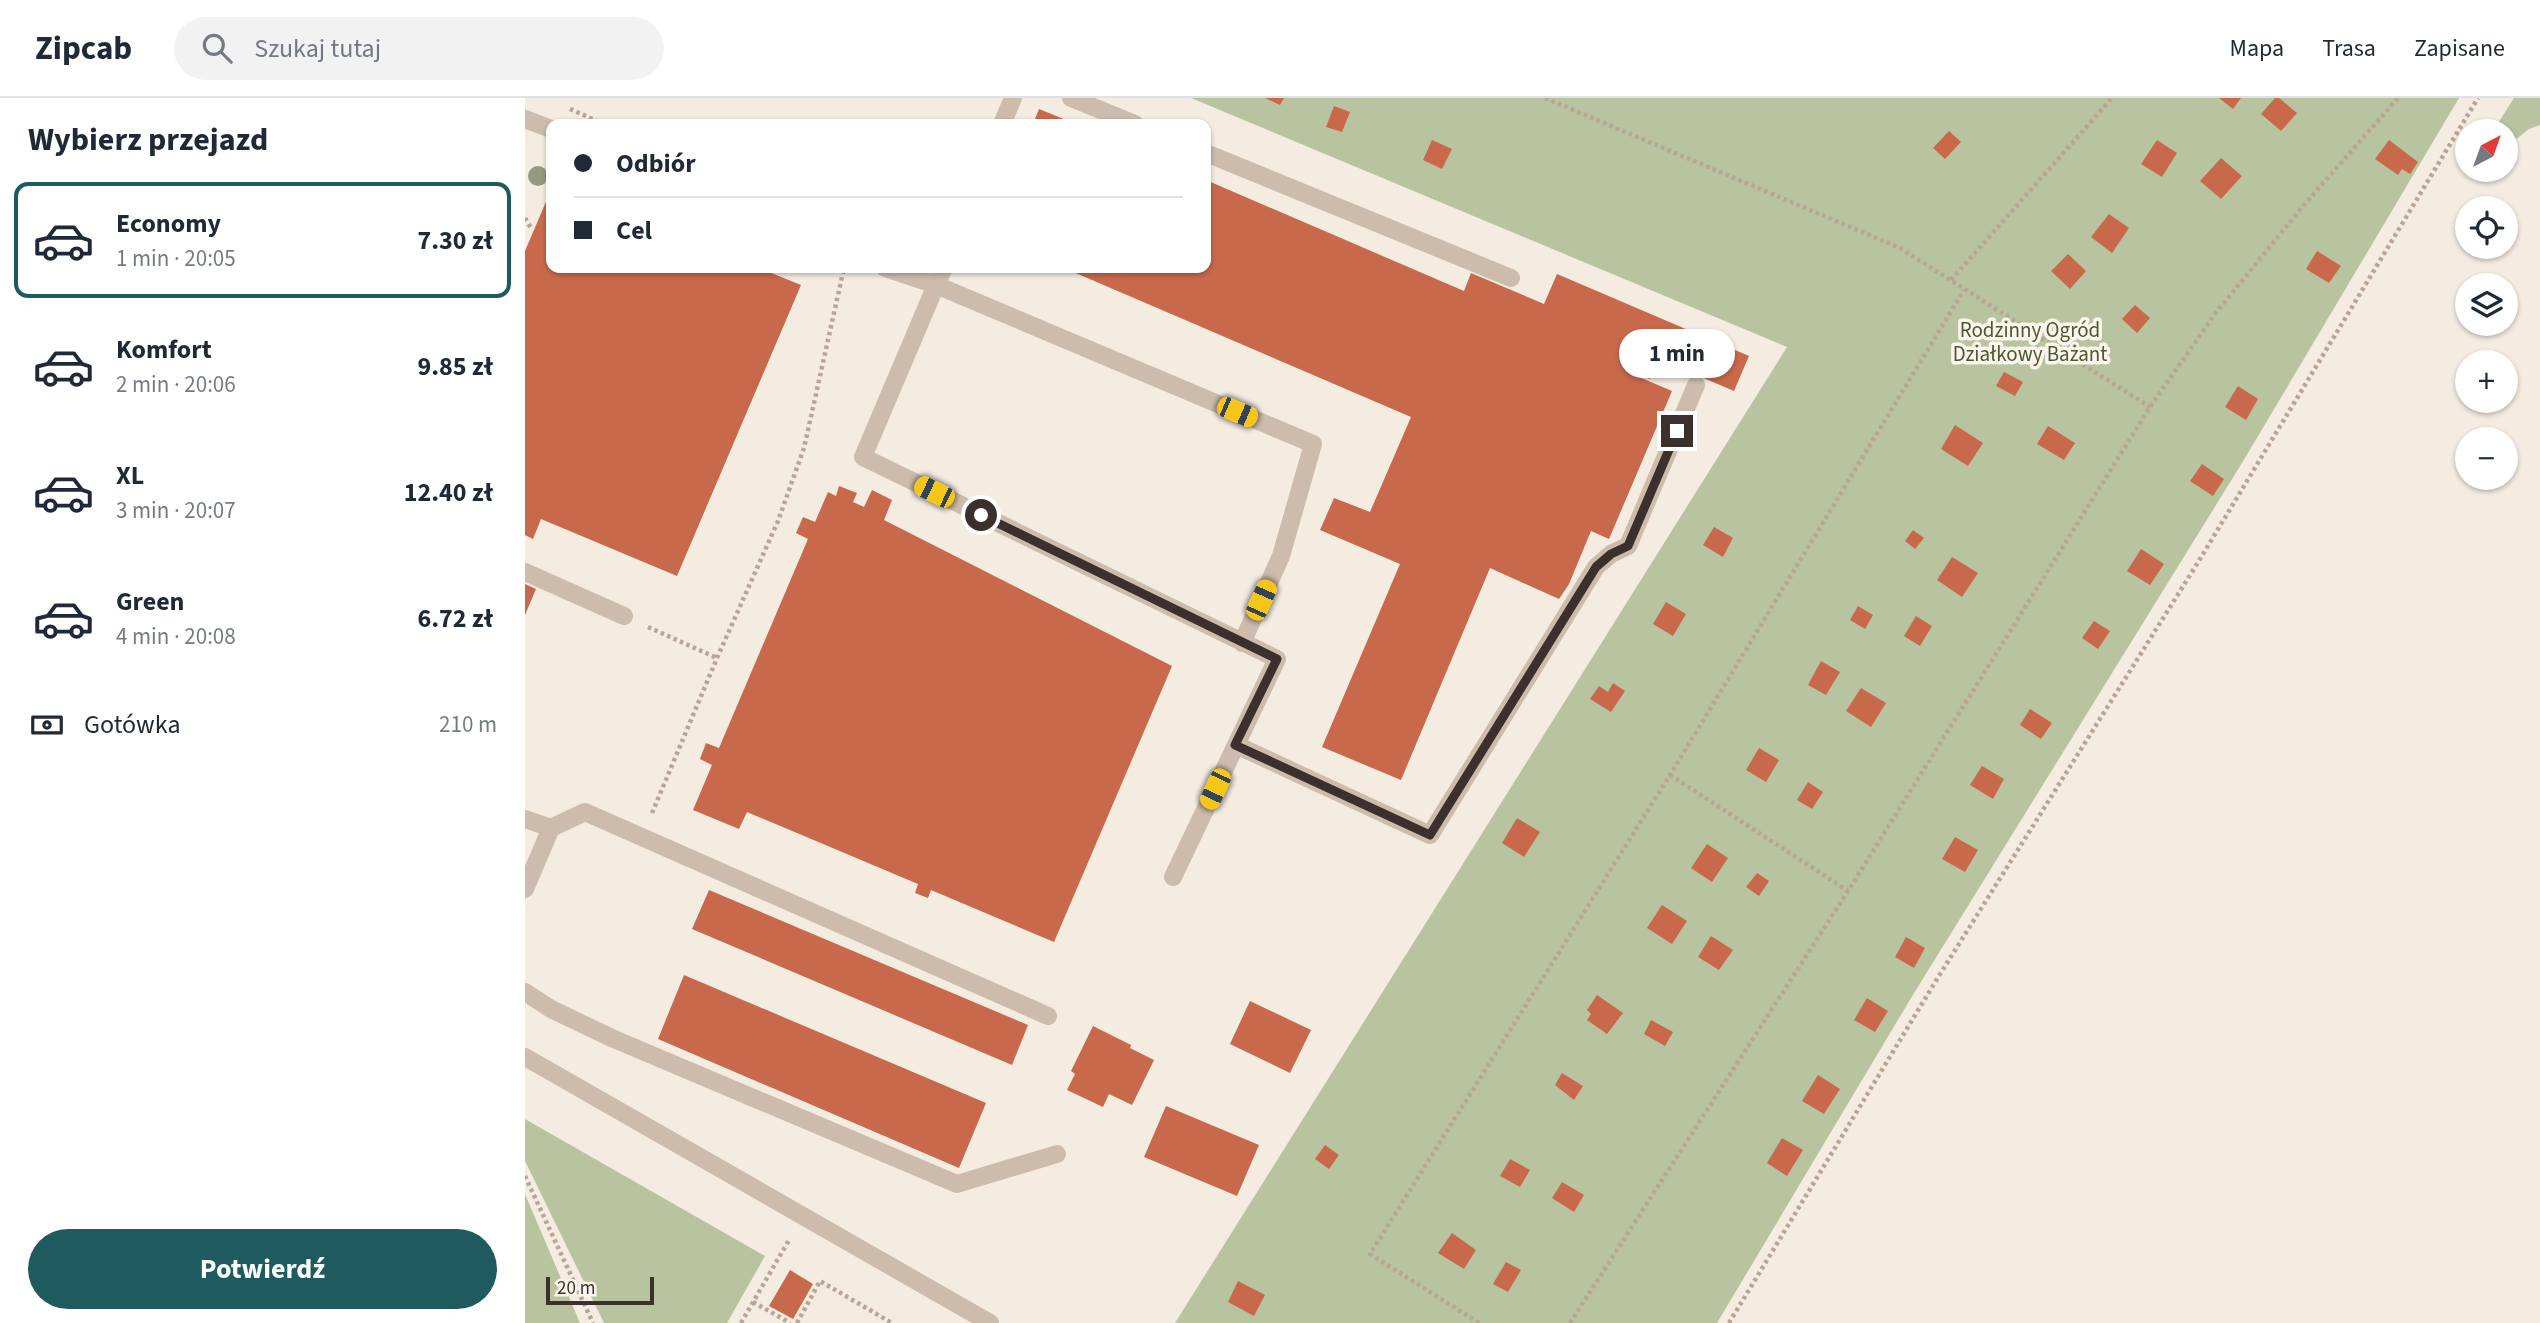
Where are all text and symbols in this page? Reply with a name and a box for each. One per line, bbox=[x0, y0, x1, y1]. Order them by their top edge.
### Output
search box bbox=[174, 17, 664, 80]
text: Zipcab bbox=[35, 25, 132, 72]
icon: search bbox=[198, 29, 236, 67]
text: Szukaj tutaj bbox=[254, 30, 381, 67]
text: Mapa bbox=[2230, 31, 2284, 66]
text: Trasa bbox=[2322, 31, 2376, 66]
text: Zapisane bbox=[2414, 31, 2505, 66]
text: Wybierz przejazd bbox=[28, 117, 268, 163]
north arrow bbox=[2455, 119, 2518, 182]
map controls bbox=[2455, 119, 2518, 490]
text: Odbiór bbox=[616, 145, 696, 182]
button: locate bbox=[2455, 196, 2518, 259]
text: Economy bbox=[116, 205, 221, 242]
icon: car bbox=[32, 209, 95, 272]
text: Cel bbox=[616, 212, 652, 249]
text: 7.30 zł bbox=[418, 222, 493, 259]
text: 1 min · 20:05 bbox=[116, 242, 236, 275]
button: layers bbox=[2455, 273, 2518, 336]
park label: Rodzinny Ogród Działkowy Bażant bbox=[1953, 315, 2107, 369]
callout: 1 min bbox=[1619, 330, 1735, 378]
text: Komfort bbox=[116, 331, 212, 368]
icon: car bbox=[32, 335, 95, 398]
text: 1 min bbox=[1649, 337, 1705, 370]
text: 9.85 zł bbox=[418, 348, 493, 385]
button: + bbox=[2455, 350, 2518, 413]
text: 2 min · 20:06 bbox=[116, 368, 236, 401]
car bbox=[1214, 394, 1261, 430]
route end bbox=[1661, 415, 1693, 447]
button: − bbox=[2455, 427, 2518, 490]
text: XL bbox=[116, 457, 144, 494]
icon: car bbox=[32, 461, 95, 524]
car bbox=[911, 473, 958, 511]
text: 12.40 zł bbox=[404, 474, 493, 511]
text: 3 min · 20:07 bbox=[116, 494, 236, 527]
route start bbox=[965, 499, 997, 531]
car bbox=[1243, 577, 1280, 623]
text: Green bbox=[116, 583, 184, 620]
icon: car bbox=[32, 587, 95, 650]
text: 6.72 zł bbox=[418, 600, 493, 637]
text: 4 min · 20:08 bbox=[116, 620, 236, 653]
icon: cash bbox=[28, 706, 66, 744]
text: Gotówka bbox=[84, 706, 181, 743]
text: 210 m bbox=[439, 708, 497, 741]
car bbox=[1197, 766, 1234, 812]
button: Potwierdź bbox=[28, 1229, 497, 1309]
scale bar bbox=[546, 1274, 655, 1306]
text: 20 m bbox=[557, 1275, 595, 1302]

